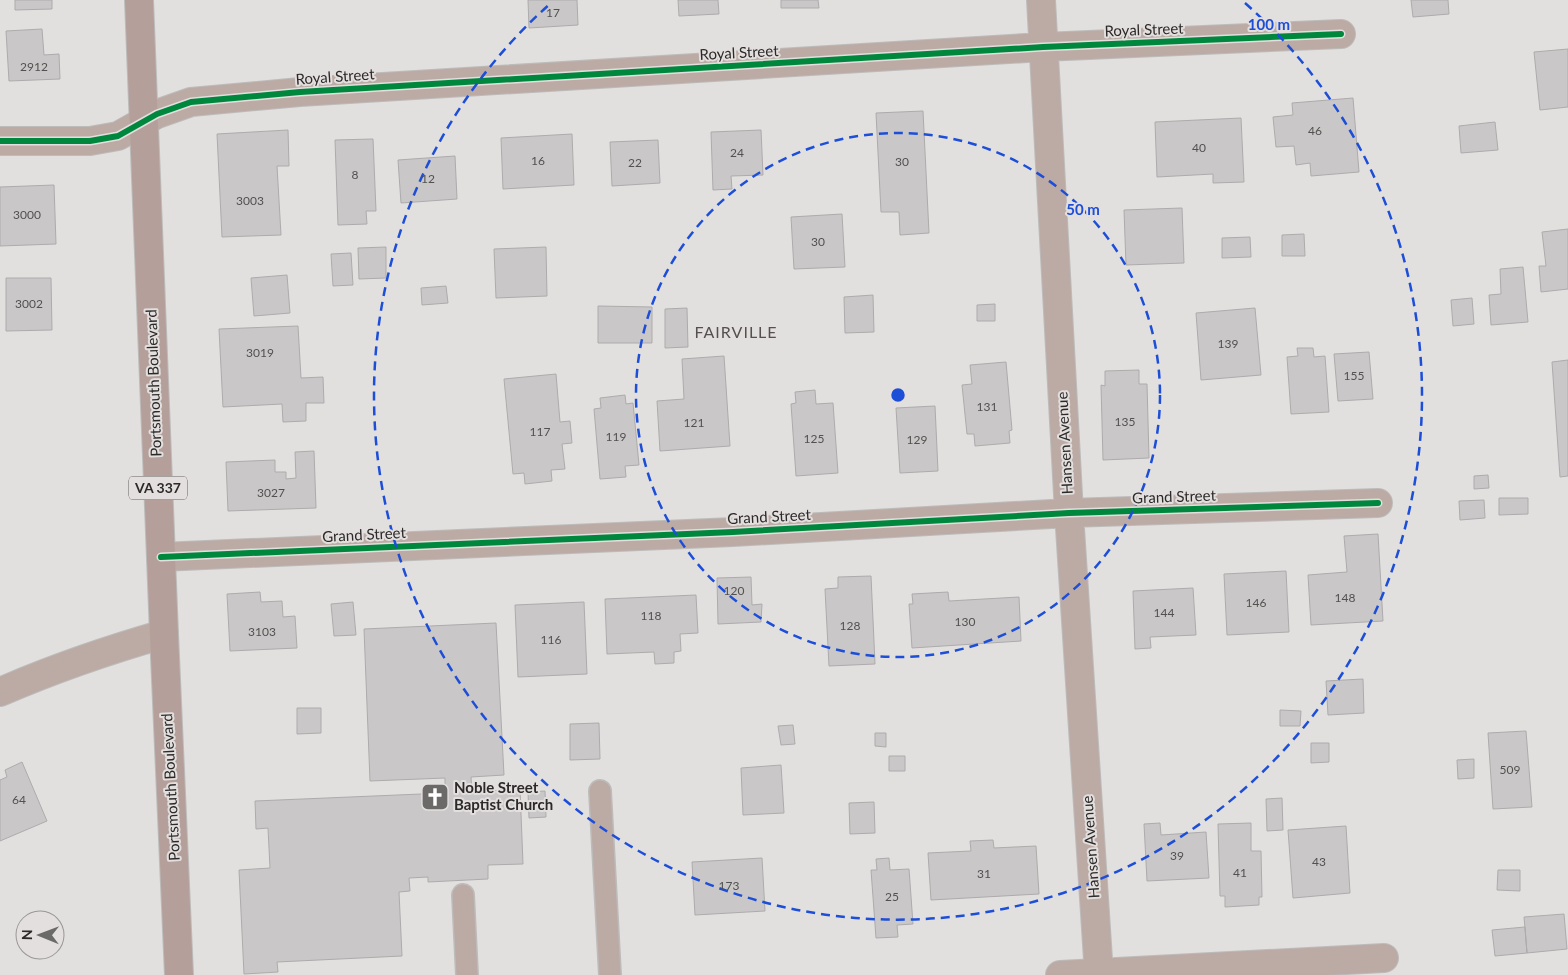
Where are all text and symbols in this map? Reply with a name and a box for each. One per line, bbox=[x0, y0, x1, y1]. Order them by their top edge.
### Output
house number: 17 bbox=[546, 5, 560, 20]
text: 100 m bbox=[1248, 15, 1290, 33]
street label: Royal Street bbox=[1104, 19, 1184, 39]
street label: Royal Street bbox=[699, 41, 780, 63]
house number: 2912 bbox=[20, 59, 48, 74]
street label: Royal Street bbox=[295, 64, 376, 88]
house number: 46 bbox=[1308, 123, 1322, 138]
house number: 40 bbox=[1192, 140, 1206, 155]
house number: 24 bbox=[730, 145, 744, 160]
house number: 16 bbox=[531, 153, 545, 168]
house number: 30 bbox=[895, 154, 909, 169]
house number: 22 bbox=[628, 155, 642, 170]
house number: 8 bbox=[352, 167, 359, 182]
house number: 12 bbox=[421, 171, 435, 186]
house number: 3003 bbox=[236, 193, 264, 208]
text: 50 m bbox=[1066, 200, 1100, 218]
house number: 3000 bbox=[13, 207, 41, 222]
house number: 30 bbox=[811, 234, 825, 249]
house number: 3002 bbox=[15, 296, 43, 311]
street label: Portsmouth Boulevard bbox=[141, 309, 165, 457]
district label: FAIRVILLE bbox=[694, 322, 778, 341]
house number: 139 bbox=[1218, 336, 1238, 351]
house number: 3019 bbox=[246, 345, 274, 360]
house number: 155 bbox=[1344, 368, 1364, 383]
centre of rings bbox=[889, 386, 907, 404]
street label: Hansen Avenue bbox=[1052, 391, 1076, 495]
house number: 131 bbox=[977, 399, 997, 414]
house number: 135 bbox=[1115, 414, 1135, 429]
house number: 121 bbox=[684, 415, 704, 430]
house number: 117 bbox=[530, 424, 550, 439]
house number: 119 bbox=[606, 429, 626, 444]
house number: 125 bbox=[804, 431, 824, 446]
house number: 129 bbox=[907, 432, 927, 447]
road number: VA 337 bbox=[129, 476, 187, 499]
house number: 3027 bbox=[257, 485, 285, 500]
street label: Grand Street bbox=[1132, 486, 1217, 506]
street label: Grand Street bbox=[727, 505, 812, 527]
street label: Grand Street bbox=[322, 523, 407, 545]
house number: 120 bbox=[724, 583, 744, 598]
house number: 148 bbox=[1335, 590, 1355, 605]
house number: 146 bbox=[1246, 595, 1266, 610]
house number: 144 bbox=[1154, 605, 1174, 620]
house number: 118 bbox=[641, 608, 661, 623]
house number: 130 bbox=[955, 614, 975, 629]
house number: 128 bbox=[840, 618, 860, 633]
house number: 3103 bbox=[248, 624, 276, 639]
house number: 116 bbox=[541, 632, 561, 647]
street label: Portsmouth Boulevard bbox=[157, 713, 183, 861]
house number: 509 bbox=[1500, 762, 1520, 777]
place label: Noble Street Baptist Church bbox=[454, 778, 553, 813]
church icon: Noble Street Baptist Church bbox=[420, 782, 450, 812]
house number: 64 bbox=[12, 792, 26, 807]
street label: Hansen Avenue bbox=[1077, 795, 1103, 899]
house number: 39 bbox=[1170, 848, 1184, 863]
house number: 43 bbox=[1312, 854, 1326, 869]
house number: 41 bbox=[1233, 865, 1247, 880]
house number: 31 bbox=[977, 866, 991, 881]
house number: 173 bbox=[719, 878, 739, 893]
house number: 25 bbox=[885, 889, 899, 904]
north arrow bbox=[15, 910, 65, 960]
text: N bbox=[18, 929, 35, 940]

